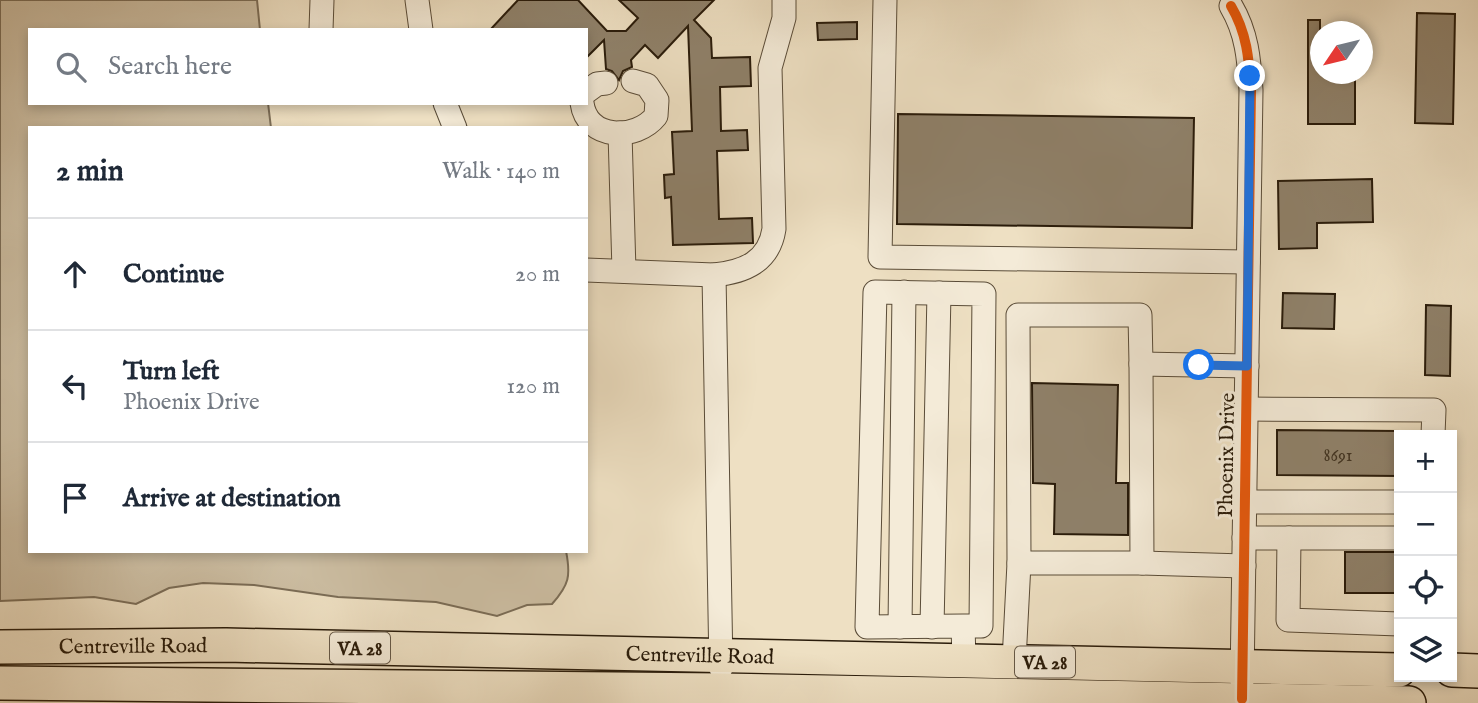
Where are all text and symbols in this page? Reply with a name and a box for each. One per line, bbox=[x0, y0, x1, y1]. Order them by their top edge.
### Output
north arrow bbox=[1310, 21, 1373, 84]
search box bbox=[28, 28, 588, 105]
icon: search bbox=[52, 48, 90, 86]
text: Search here bbox=[108, 50, 232, 83]
route end bbox=[1234, 60, 1265, 91]
text: 2 min bbox=[56, 153, 124, 191]
text: Walk · 140 m bbox=[442, 157, 560, 186]
icon: ahead bbox=[56, 255, 94, 293]
text: Continue bbox=[123, 258, 224, 291]
text: 20 m bbox=[515, 260, 560, 289]
route start bbox=[1183, 349, 1214, 380]
text: Turn left bbox=[123, 355, 220, 388]
icon: left bbox=[56, 367, 94, 405]
text: 120 m bbox=[507, 372, 560, 401]
text: Phoenix Drive bbox=[123, 388, 260, 417]
street label: Phoenix Drive bbox=[1213, 392, 1242, 518]
map controls bbox=[1394, 430, 1457, 682]
button: + bbox=[1394, 430, 1457, 493]
house number: 8691 bbox=[1323, 445, 1353, 468]
icon: arrive bbox=[56, 479, 94, 517]
text: Arrive at destination bbox=[123, 482, 341, 515]
button: − bbox=[1394, 493, 1457, 556]
button: locate bbox=[1394, 556, 1457, 619]
button: layers bbox=[1394, 619, 1457, 682]
road number: VA 28 bbox=[330, 632, 390, 664]
street label: Centreville Road bbox=[59, 633, 208, 661]
street label: Centreville Road bbox=[625, 642, 775, 672]
road number: VA 28 bbox=[1015, 646, 1075, 678]

